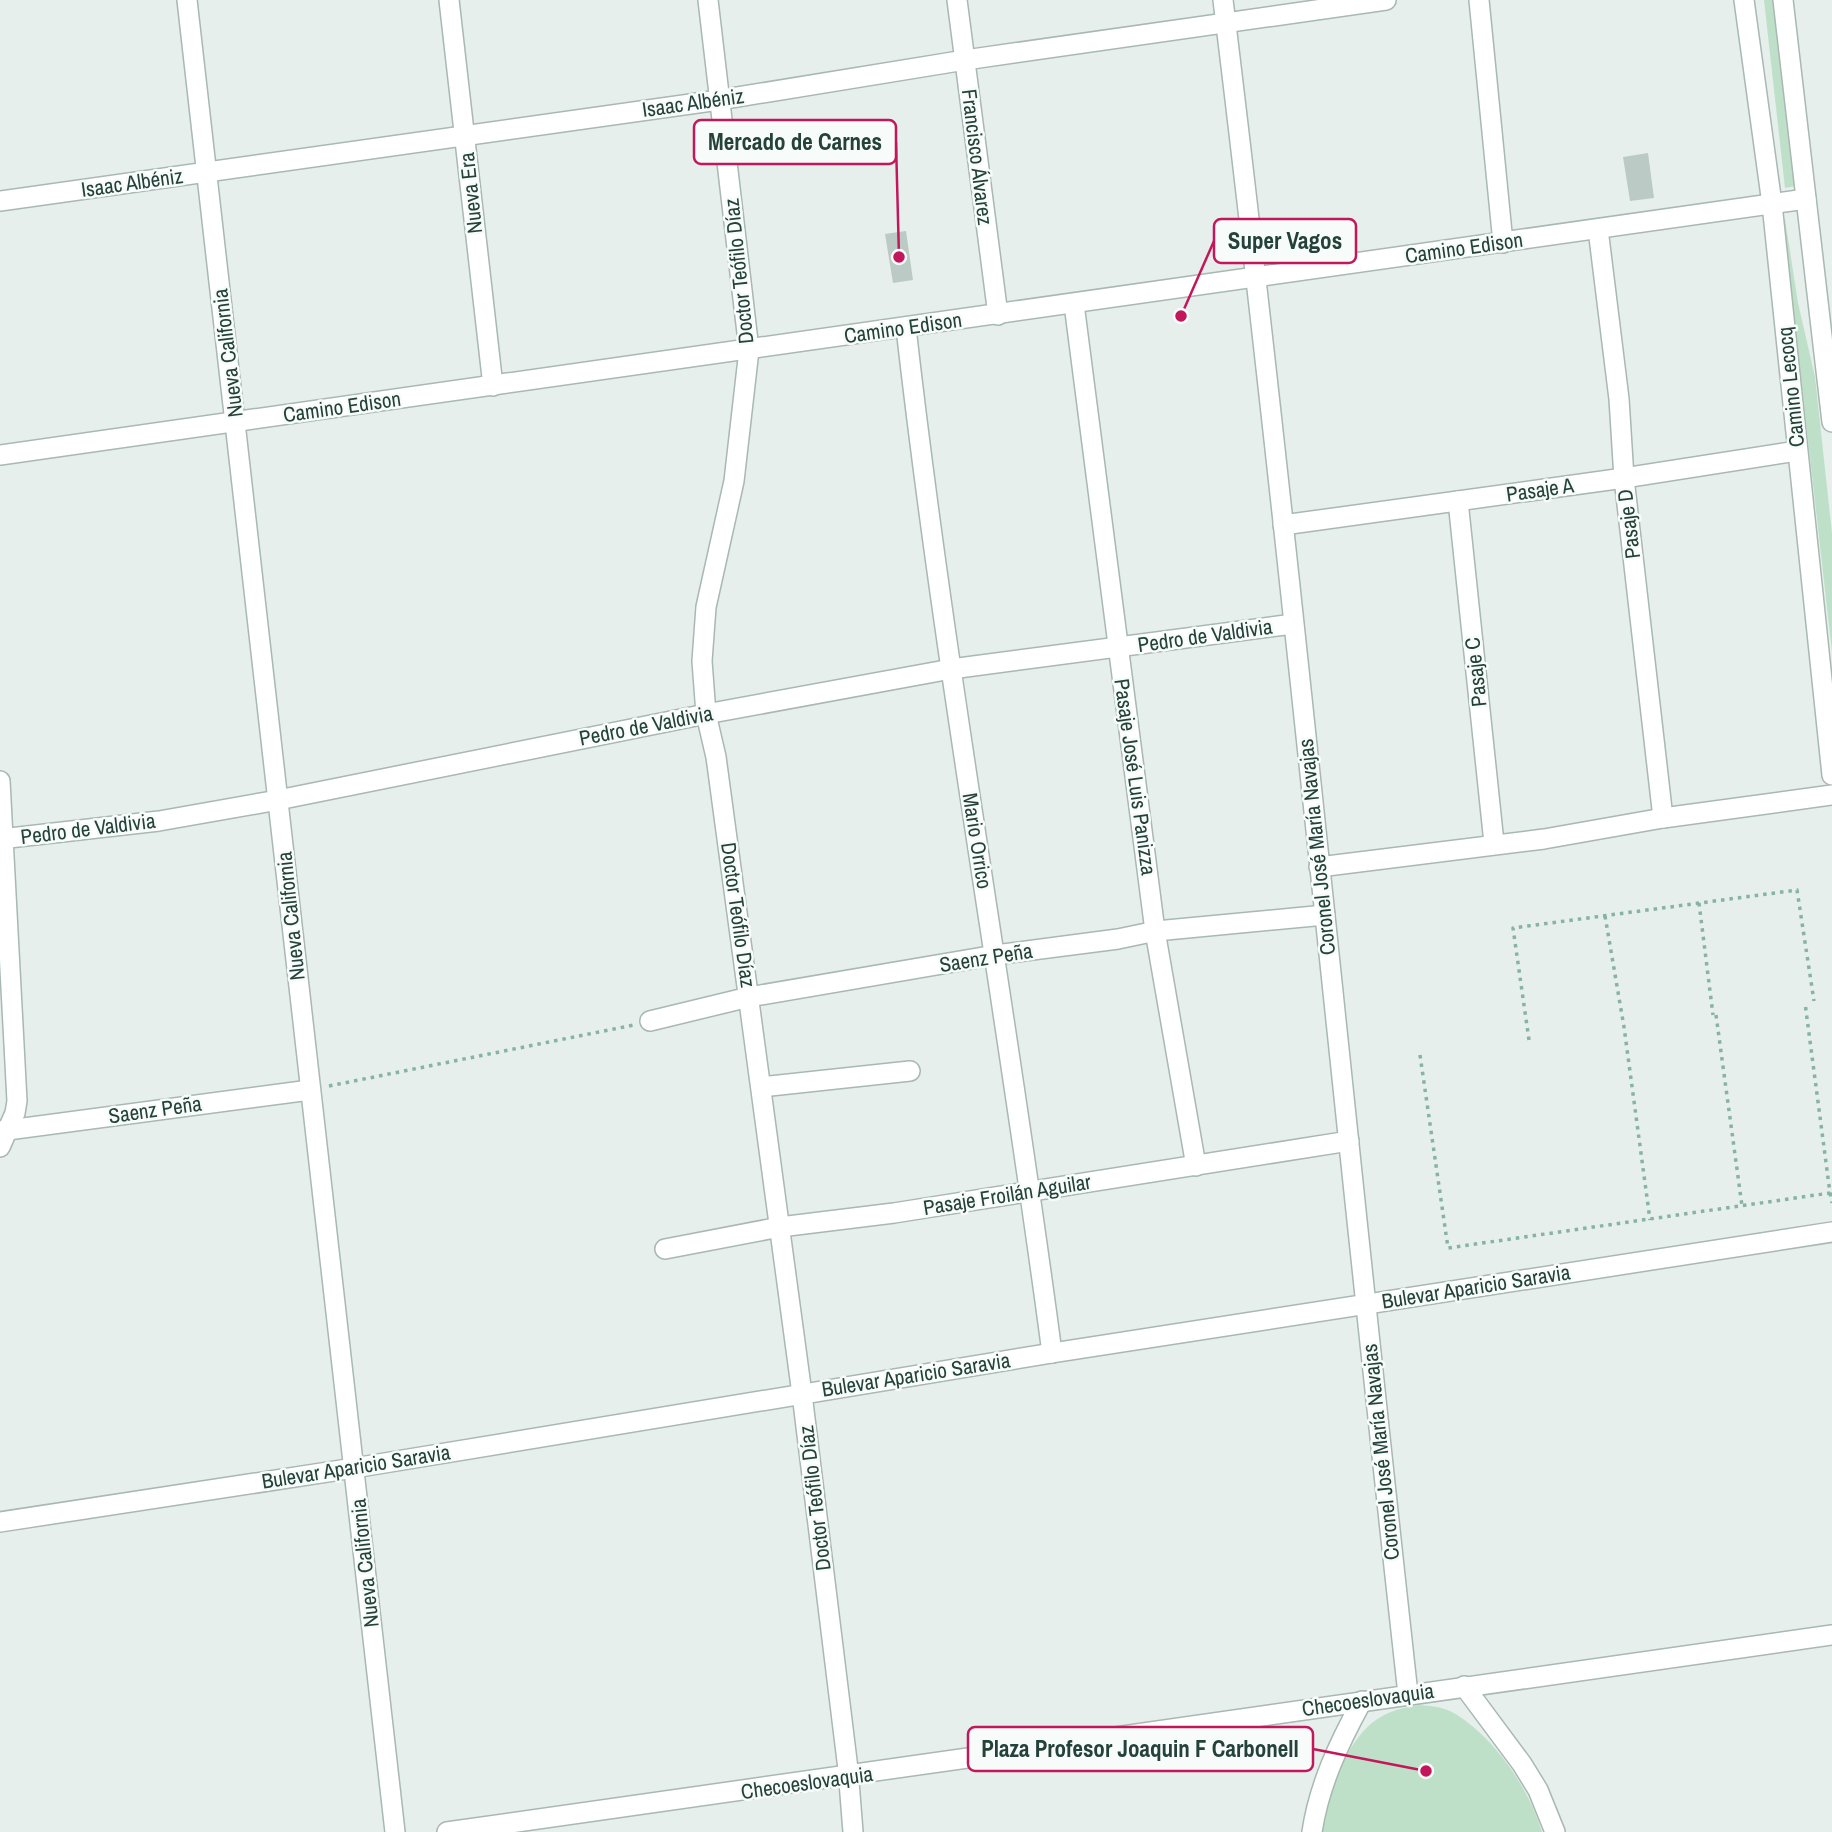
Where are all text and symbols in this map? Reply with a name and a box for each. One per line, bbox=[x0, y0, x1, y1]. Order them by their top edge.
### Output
street label: Isaac Albéniz bbox=[640, 81, 746, 124]
street label: Francisco Álvarez bbox=[955, 87, 1000, 227]
callout: Mercado de Carnes bbox=[694, 120, 896, 164]
text: Mercado de Carnes bbox=[708, 126, 882, 157]
street label: Nueva Era bbox=[452, 151, 489, 235]
street label: Isaac Albéniz bbox=[79, 161, 185, 204]
street label: Doctor Teófilo Díaz bbox=[716, 196, 761, 345]
callout: Super Vagos bbox=[1214, 219, 1356, 263]
text: Super Vagos bbox=[1228, 225, 1342, 256]
street label: Camino Edison bbox=[1403, 225, 1525, 270]
street label: Nueva California bbox=[205, 287, 250, 419]
street label: Camino Edison bbox=[842, 305, 964, 350]
street label: Camino Lecocq bbox=[1770, 326, 1811, 449]
street label: Camino Edison bbox=[281, 384, 403, 429]
street label: Pasaje A bbox=[1504, 470, 1576, 509]
street label: Pasaje D bbox=[1610, 488, 1647, 561]
street label: Pedro de Valdivia bbox=[1136, 612, 1275, 659]
street label: Pasaje C bbox=[1457, 636, 1494, 708]
street label: Pasaje José Luis Panizza bbox=[1107, 677, 1164, 877]
street label: Pedro de Valdivia bbox=[577, 698, 716, 753]
street label: Coronel José María Navajas bbox=[1291, 738, 1342, 957]
street label: Mario Orrico bbox=[956, 791, 999, 891]
street label: Pedro de Valdivia bbox=[19, 806, 157, 851]
street label: Doctor Teófilo Díaz bbox=[714, 841, 763, 990]
street label: Nueva California bbox=[269, 850, 312, 982]
street label: Saenz Peña bbox=[937, 936, 1035, 979]
street label: Saenz Peña bbox=[106, 1089, 204, 1130]
street label: Pasaje Froilán Aguilar bbox=[921, 1167, 1093, 1222]
street label: Bulevar Aparicio Saravia bbox=[1380, 1257, 1573, 1316]
street label: Coronel José María Navajas bbox=[1355, 1343, 1406, 1562]
street label: Bulevar Aparicio Saravia bbox=[820, 1345, 1013, 1404]
street label: Doctor Teófilo Díaz bbox=[791, 1423, 838, 1572]
street label: Bulevar Aparicio Saravia bbox=[260, 1437, 453, 1496]
street label: Nueva California bbox=[343, 1497, 386, 1629]
street label: Checoeslovaquia bbox=[1300, 1676, 1436, 1723]
callout: Plaza Profesor Joaquin F Carbonell bbox=[968, 1727, 1313, 1771]
text: Plaza Profesor Joaquin F Carbonell bbox=[981, 1733, 1299, 1764]
street label: Checoeslovaquia bbox=[739, 1759, 875, 1806]

